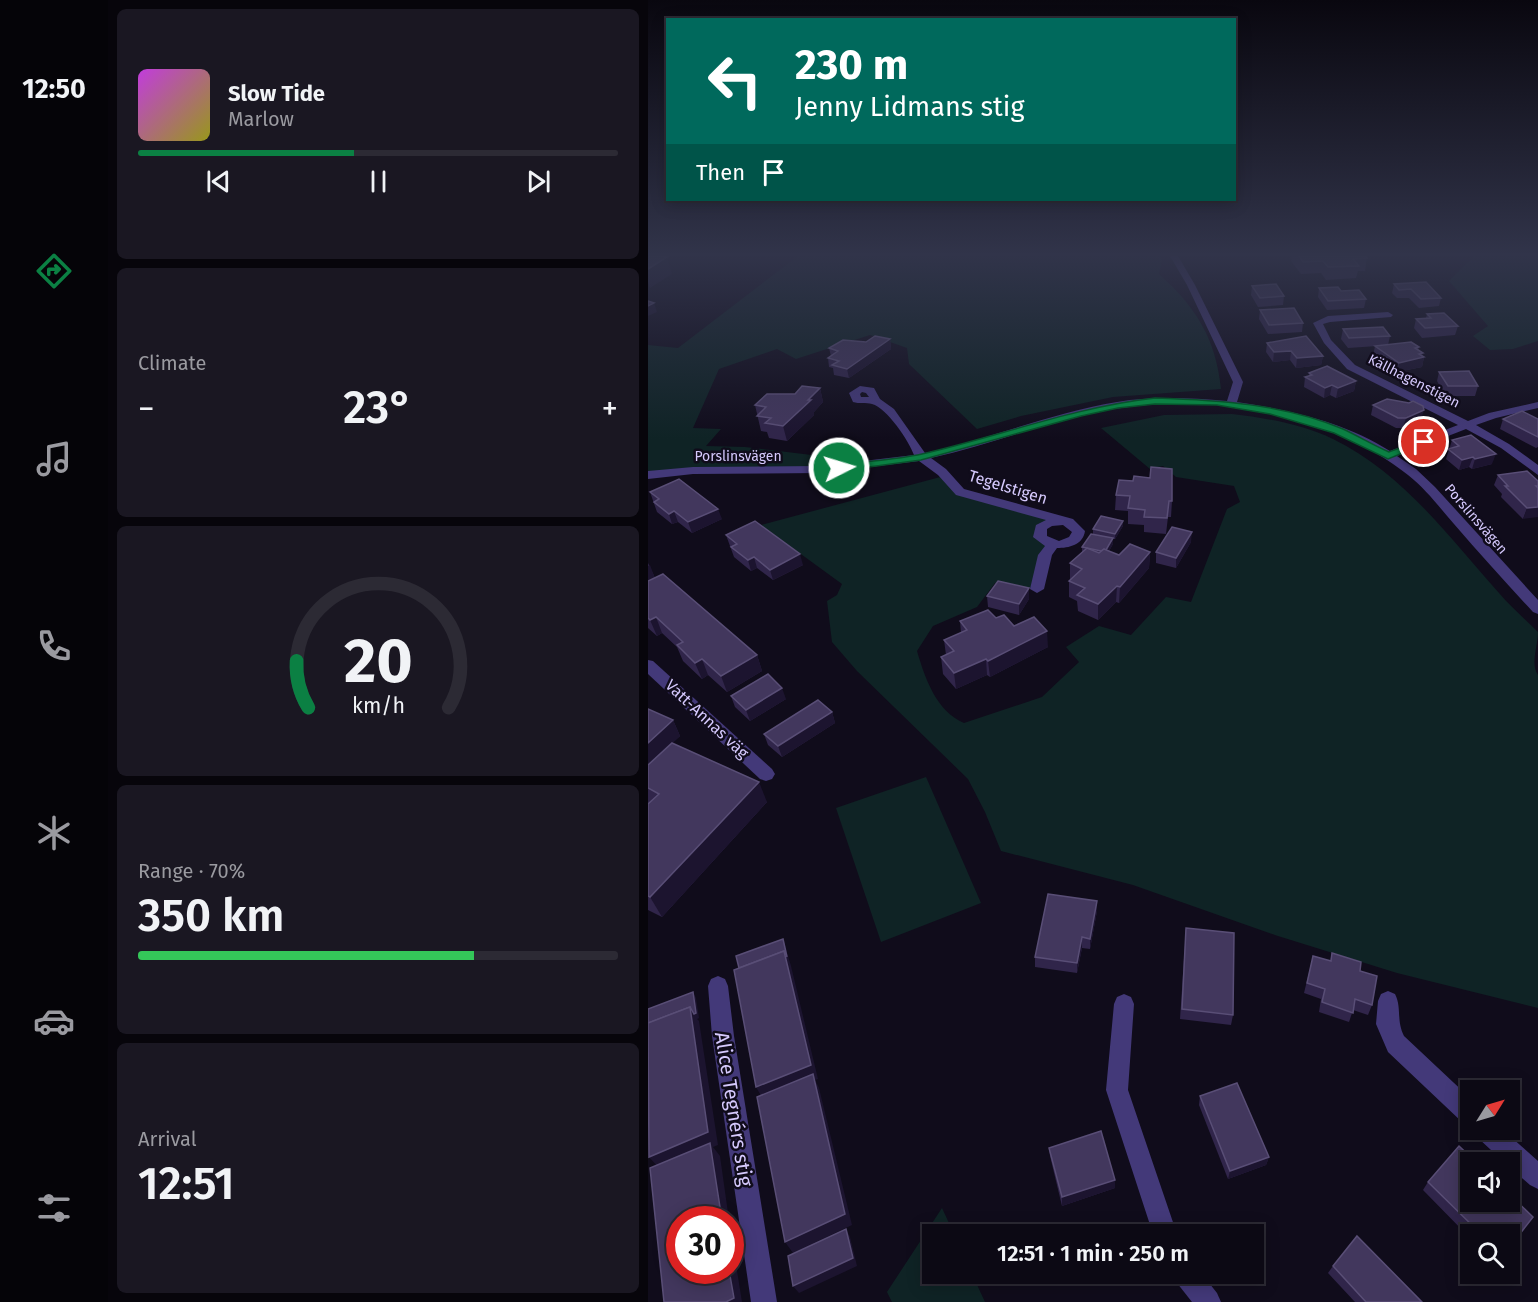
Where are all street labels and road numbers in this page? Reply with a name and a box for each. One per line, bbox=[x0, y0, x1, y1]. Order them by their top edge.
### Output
street label: Källhagenstigen bbox=[1365, 351, 1463, 411]
street label: Porslinsvägen bbox=[694, 448, 782, 465]
street label: Tegelstigen bbox=[966, 466, 1050, 508]
street label: Porslinsvägen bbox=[1441, 481, 1511, 557]
street label: Vatt-Annas väg bbox=[661, 676, 753, 763]
street label: Alice Tegnérs stig bbox=[710, 1030, 758, 1189]

